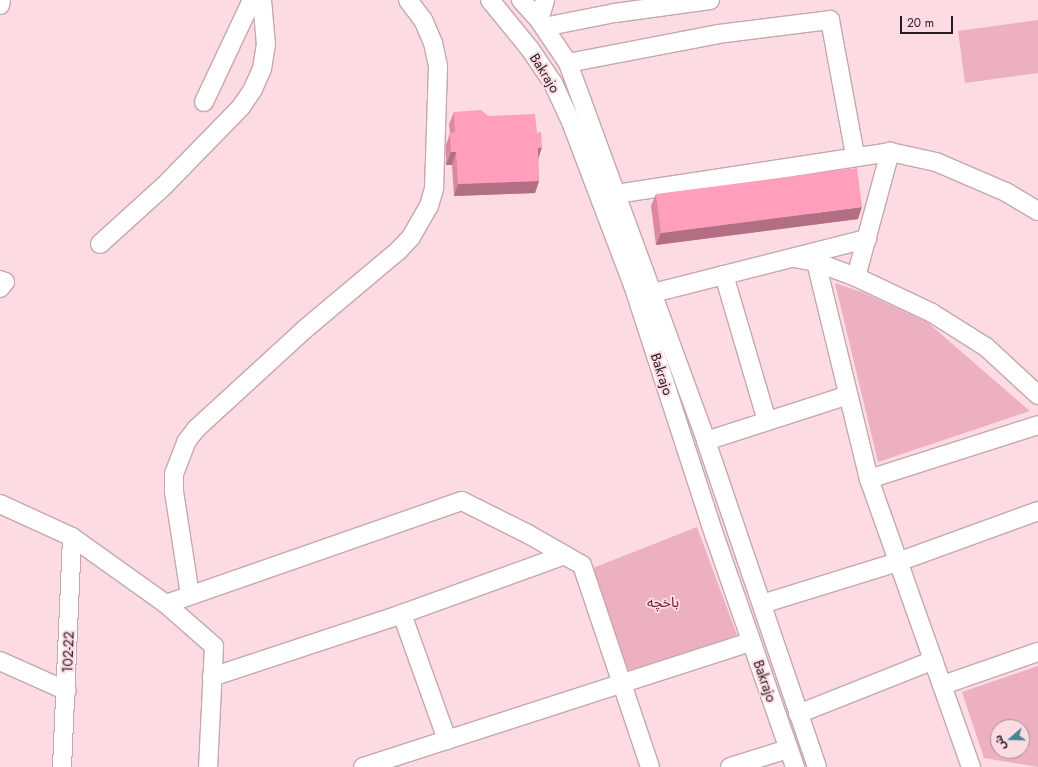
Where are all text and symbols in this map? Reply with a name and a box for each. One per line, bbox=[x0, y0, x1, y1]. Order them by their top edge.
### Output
scale bar bbox=[902, 8, 955, 34]
text: 20 m bbox=[907, 14, 934, 32]
street label: Bakrajo bbox=[526, 50, 564, 96]
street label: Bakrajo bbox=[647, 351, 677, 397]
park label: باخچە bbox=[647, 594, 679, 610]
street label: 102-22 bbox=[59, 631, 77, 673]
street label: Bakrajo bbox=[750, 658, 780, 704]
north arrow bbox=[990, 719, 1030, 759]
text: ش bbox=[990, 733, 1010, 753]

